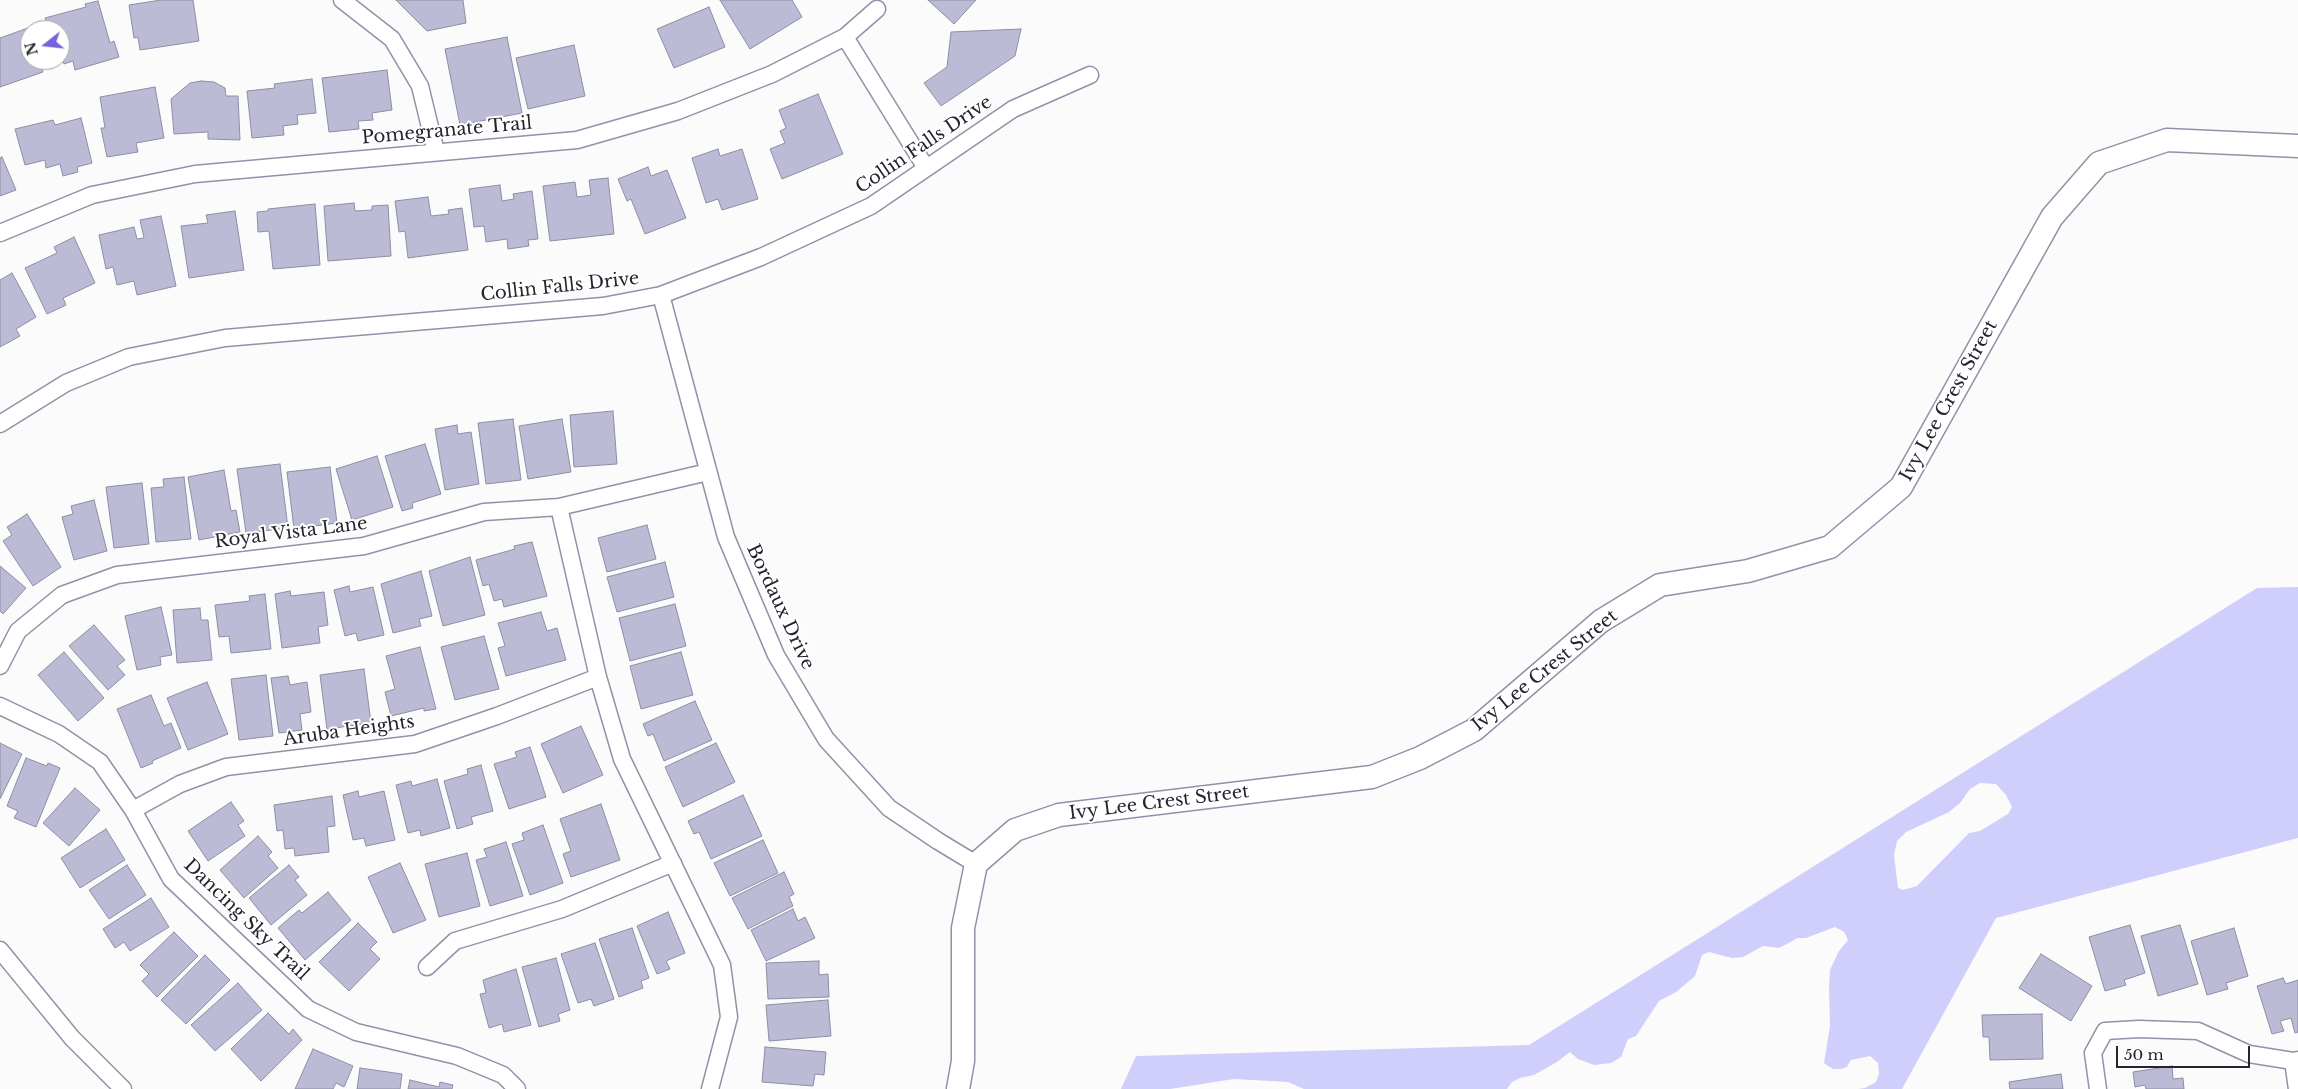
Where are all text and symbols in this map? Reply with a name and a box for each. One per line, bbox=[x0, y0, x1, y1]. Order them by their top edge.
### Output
north arrow bbox=[20, 20, 70, 70]
text: N bbox=[21, 40, 42, 58]
street label: Collin Falls Drive bbox=[852, 91, 996, 199]
street label: Pomegranate Trail bbox=[361, 113, 533, 149]
street label: Collin Falls Drive bbox=[480, 268, 640, 306]
street label: Ivy Lee Crest Street bbox=[1896, 317, 2002, 485]
street label: Royal Vista Lane bbox=[213, 513, 369, 553]
street label: Bordaux Drive bbox=[742, 541, 818, 673]
street label: Ivy Lee Crest Street bbox=[1468, 606, 1622, 736]
street label: Aruba Heights bbox=[282, 711, 416, 751]
street label: Ivy Lee Crest Street bbox=[1068, 781, 1250, 825]
street label: Dancing Sky Trail bbox=[179, 855, 313, 985]
scale bar bbox=[2118, 1036, 2252, 1068]
text: 50 m bbox=[2124, 1045, 2164, 1064]

